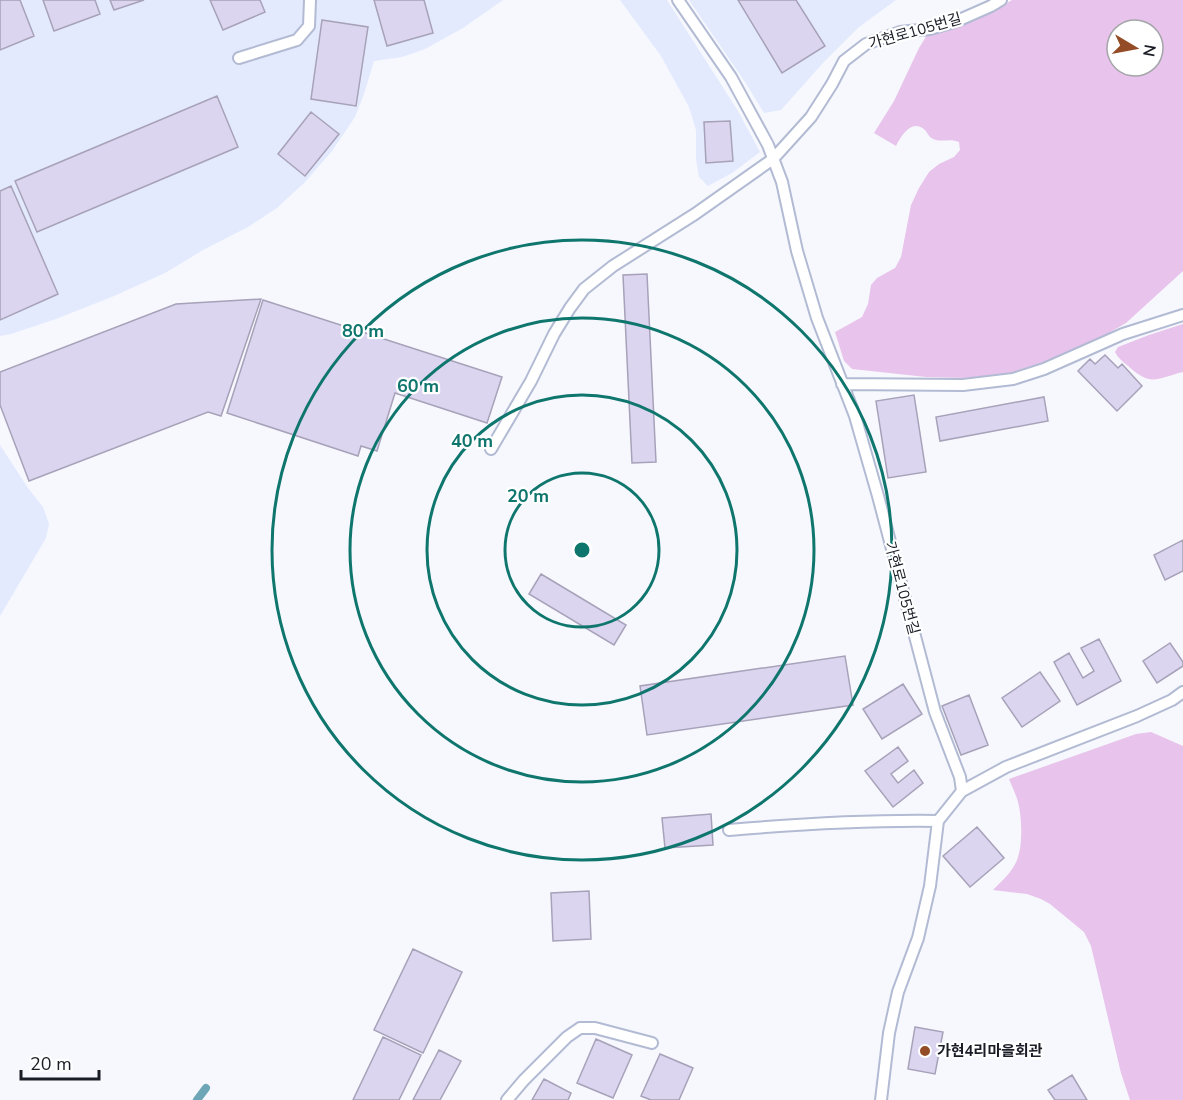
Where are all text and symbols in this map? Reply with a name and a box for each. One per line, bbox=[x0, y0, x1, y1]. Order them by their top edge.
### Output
street label: 가현로105번길 bbox=[866, 8, 964, 54]
north arrow bbox=[1105, 18, 1165, 78]
text: N bbox=[1137, 43, 1161, 58]
text: 80 m bbox=[342, 319, 384, 343]
text: 60 m bbox=[397, 374, 439, 398]
text: 40 m bbox=[451, 429, 493, 453]
text: 20 m bbox=[507, 484, 549, 508]
street label: 가현로105번길 bbox=[880, 539, 924, 637]
centre of rings bbox=[572, 540, 592, 560]
place label: 가현4리마을회관 bbox=[937, 1041, 1043, 1061]
scale bar bbox=[21, 1043, 99, 1081]
marker: 가현4리마을회관 bbox=[918, 1044, 932, 1058]
text: 20 m bbox=[30, 1052, 72, 1076]

